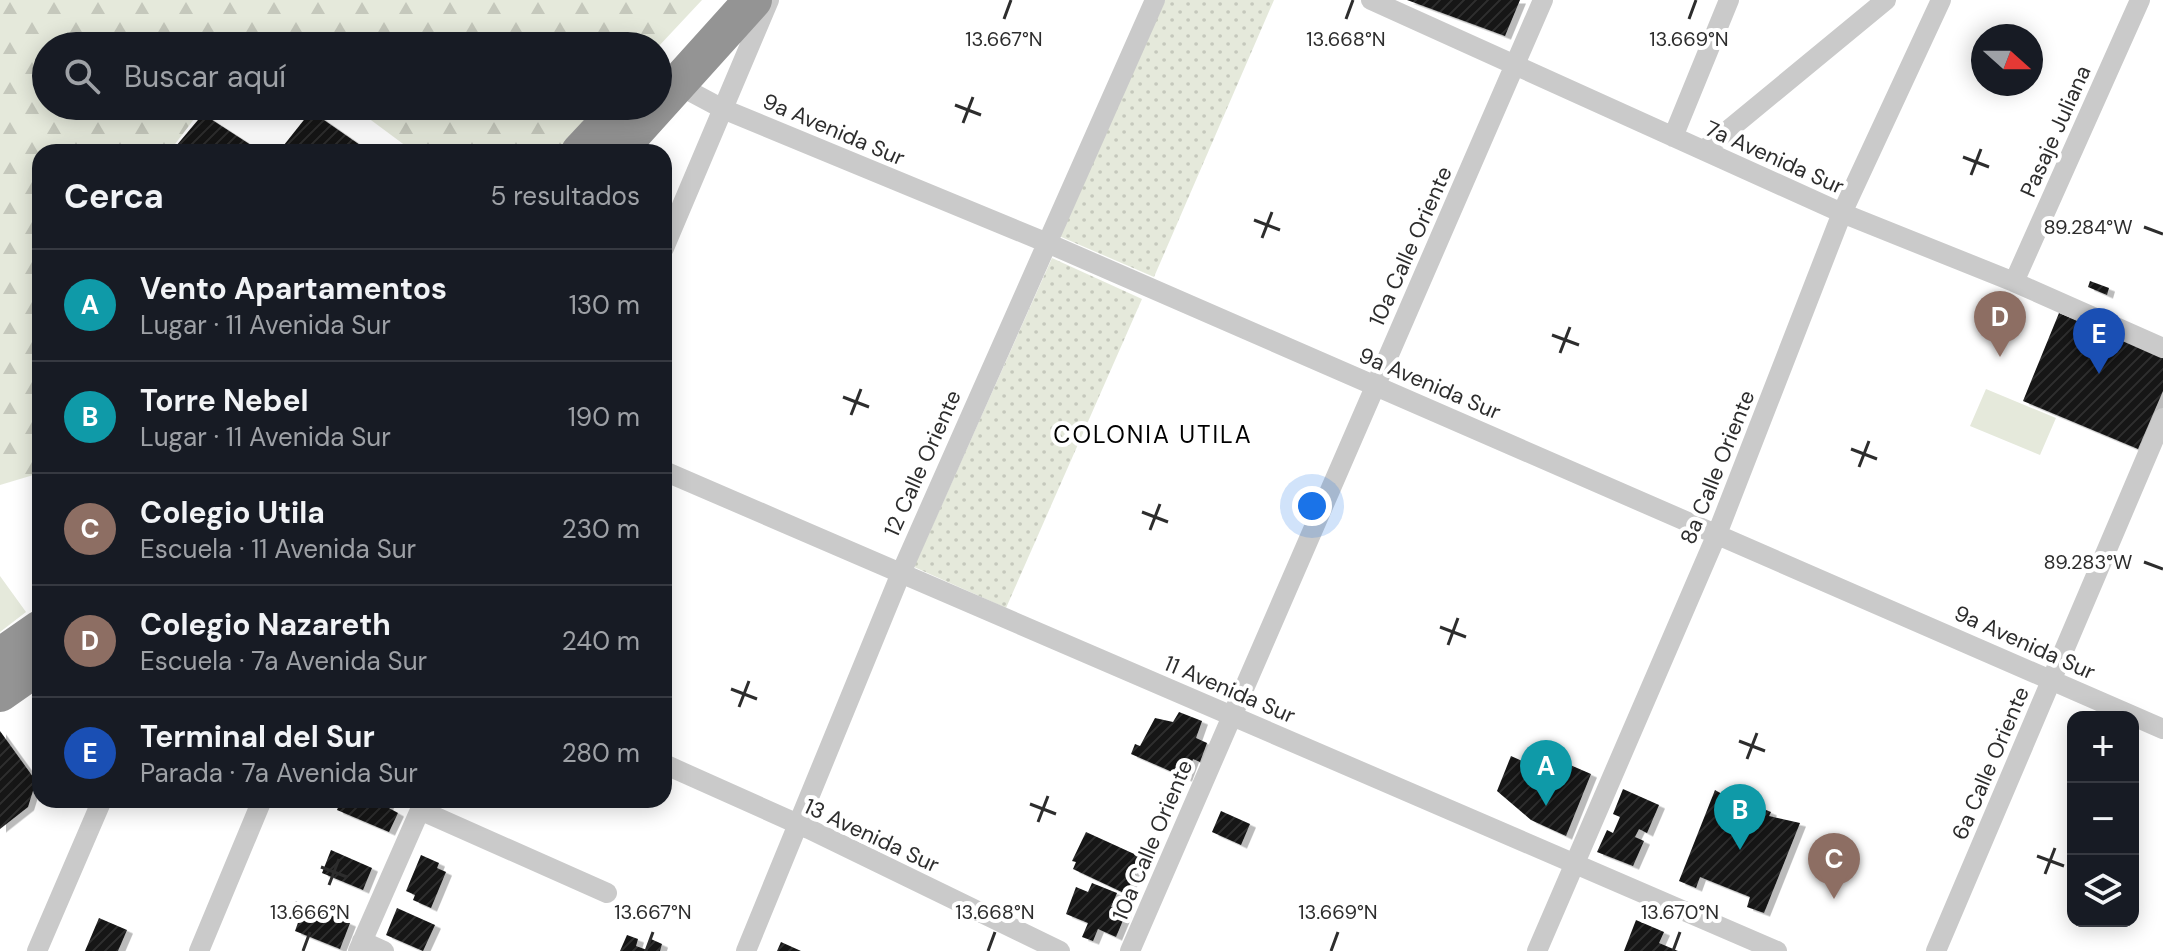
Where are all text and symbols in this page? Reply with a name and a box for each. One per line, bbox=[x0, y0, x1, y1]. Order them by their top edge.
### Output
north arrow bbox=[1971, 24, 2043, 96]
text: 13.667°N bbox=[965, 26, 1043, 52]
text: 13.668°N bbox=[1306, 26, 1386, 52]
text: 13.669°N bbox=[1649, 26, 1729, 52]
search box bbox=[32, 32, 672, 120]
icon: search bbox=[60, 54, 104, 98]
text: Buscar aquí bbox=[124, 57, 286, 96]
street label: Pasaje Juliana bbox=[2013, 61, 2097, 202]
street label: 9a Avenida Sur bbox=[758, 86, 909, 172]
street label: 7a Avenida Sur bbox=[1701, 114, 1849, 201]
street label: 10a Calle Oriente bbox=[1362, 162, 1459, 331]
text: Cerca bbox=[64, 174, 164, 219]
text: 5 resultados bbox=[490, 179, 640, 213]
text: 89.284°W bbox=[2043, 214, 2133, 240]
text: Vento Apartamentos bbox=[140, 269, 447, 308]
text: A bbox=[81, 288, 99, 322]
text: 130 m bbox=[569, 288, 640, 322]
pin: D bbox=[1974, 291, 2026, 357]
text: Lugar · 11 Avenida Sur bbox=[140, 308, 391, 342]
pin: E bbox=[2073, 308, 2125, 374]
street label: 9a Avenida Sur bbox=[1354, 340, 1505, 426]
text: Torre Nebel bbox=[140, 381, 309, 420]
street label: 12 Calle Oriente bbox=[877, 385, 968, 541]
street label: 8a Calle Oriente bbox=[1673, 386, 1762, 548]
text: B bbox=[82, 400, 98, 434]
text: 190 m bbox=[568, 400, 640, 434]
district label: COLONIA UTILA bbox=[1053, 419, 1253, 450]
text: Lugar · 11 Avenida Sur bbox=[140, 420, 391, 454]
your location bbox=[1292, 486, 1332, 526]
text: Colegio Utila bbox=[140, 493, 325, 532]
text: C bbox=[80, 512, 100, 546]
text: 230 m bbox=[562, 512, 640, 546]
text: Escuela · 11 Avenida Sur bbox=[140, 532, 416, 566]
text: 89.283°W bbox=[2044, 549, 2132, 575]
street label: 9a Avenida Sur bbox=[1950, 598, 2100, 687]
text: Colegio Nazareth bbox=[140, 605, 391, 644]
text: D bbox=[81, 624, 99, 658]
text: 240 m bbox=[562, 624, 640, 658]
text: Escuela · 7a Avenida Sur bbox=[140, 644, 427, 678]
street label: 11 Avenida Sur bbox=[1160, 649, 1300, 730]
street label: 6a Calle Oriente bbox=[1945, 682, 2036, 844]
map controls bbox=[2067, 711, 2139, 927]
button: + bbox=[2067, 711, 2139, 783]
text: Terminal del Sur bbox=[140, 717, 375, 756]
text: E bbox=[82, 736, 98, 770]
text: 280 m bbox=[562, 736, 640, 770]
pin: A bbox=[1520, 740, 1572, 806]
street label: 10a Calle Oriente bbox=[1106, 755, 1199, 925]
text: Parada · 7a Avenida Sur bbox=[140, 756, 418, 790]
button: − bbox=[2067, 783, 2139, 855]
pin: B bbox=[1714, 784, 1766, 850]
street label: 13 Avenida Sur bbox=[800, 792, 944, 879]
pin: C bbox=[1808, 833, 1860, 899]
button: layers bbox=[2067, 855, 2139, 927]
text: 13.666°N bbox=[270, 899, 350, 925]
text: 13.667°N bbox=[614, 899, 692, 925]
text: 13.668°N bbox=[955, 899, 1035, 925]
text: 13.669°N bbox=[1298, 899, 1378, 925]
text: 13.670°N bbox=[1641, 899, 1719, 925]

